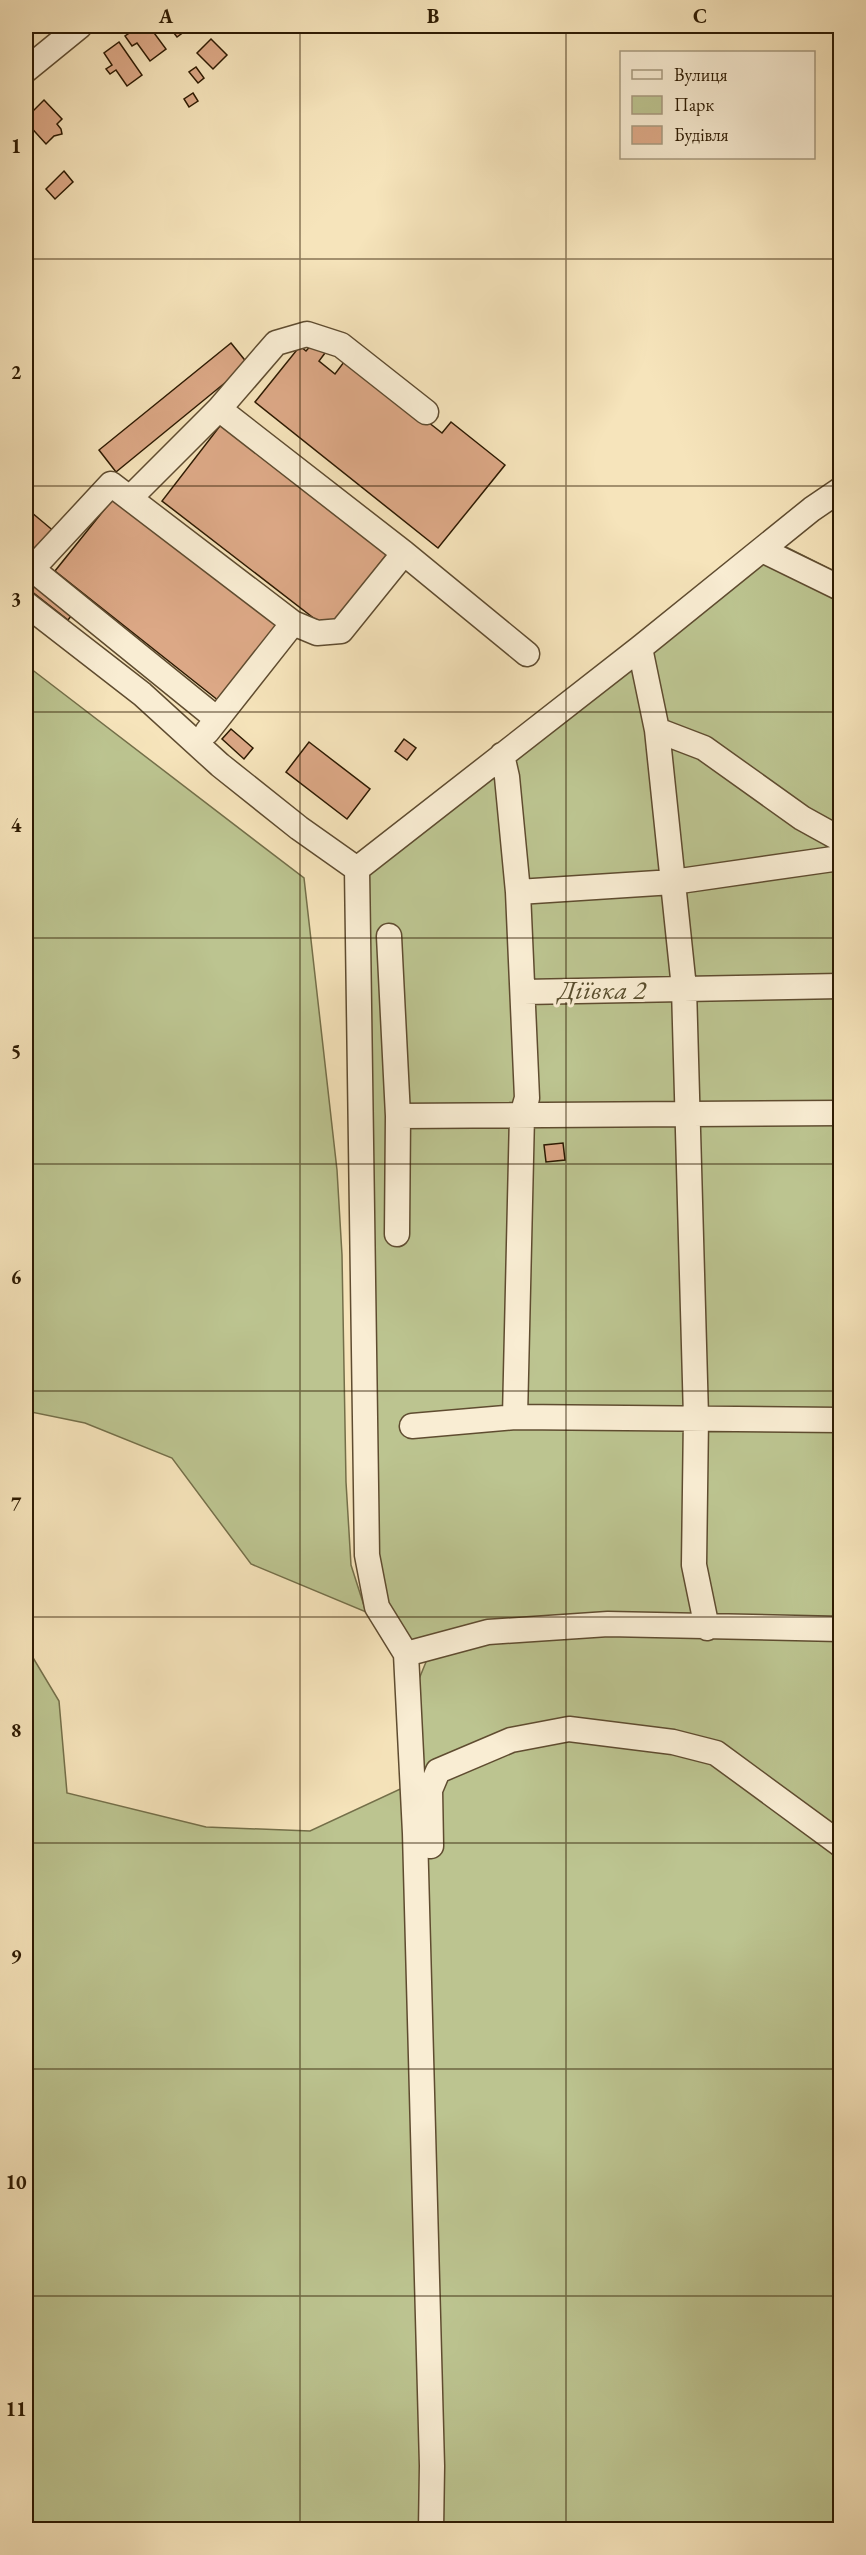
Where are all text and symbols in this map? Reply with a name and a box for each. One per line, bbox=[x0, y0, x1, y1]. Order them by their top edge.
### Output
text: A bbox=[158, 3, 174, 29]
text: B bbox=[427, 3, 439, 29]
text: C bbox=[693, 3, 707, 29]
legend bbox=[620, 51, 815, 159]
text: Вулиця bbox=[674, 63, 727, 86]
text: Парк bbox=[674, 93, 714, 116]
text: Будівля bbox=[674, 123, 729, 146]
text: 1 bbox=[11, 133, 21, 159]
text: 2 bbox=[11, 359, 22, 385]
text: 3 bbox=[11, 586, 21, 612]
text: 4 bbox=[11, 812, 22, 838]
park label: Діївка 2 bbox=[556, 972, 647, 1007]
text: 5 bbox=[11, 1038, 21, 1064]
text: 6 bbox=[11, 1264, 22, 1290]
text: 7 bbox=[11, 1491, 22, 1517]
text: 8 bbox=[11, 1717, 21, 1743]
text: 9 bbox=[11, 1943, 22, 1969]
text: 10 bbox=[5, 2169, 27, 2195]
text: 11 bbox=[5, 2396, 27, 2422]

